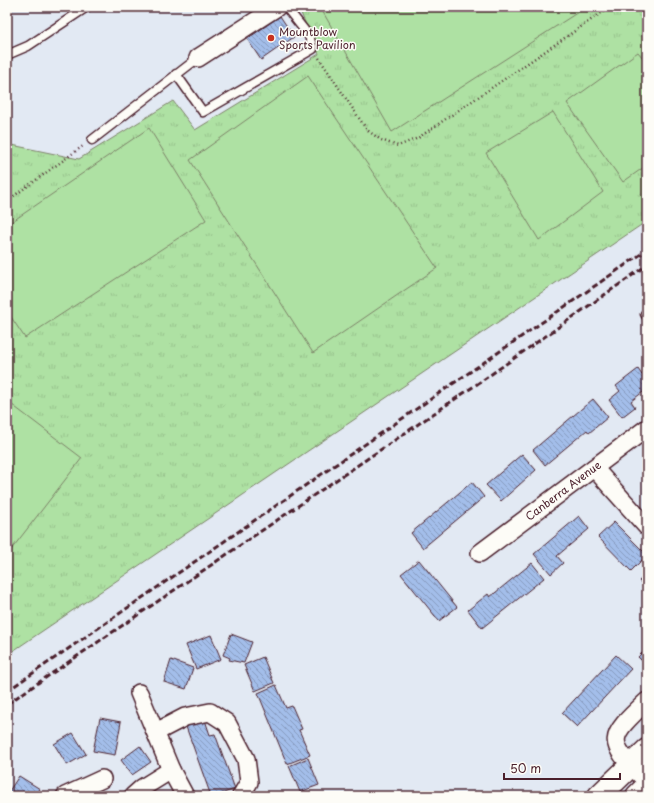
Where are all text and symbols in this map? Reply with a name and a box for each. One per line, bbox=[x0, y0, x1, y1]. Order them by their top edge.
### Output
place label: Mountblow Sports Pavilion bbox=[279, 23, 356, 53]
marker: Mountblow Sports Pavilion bbox=[266, 33, 276, 43]
street label: Canberra Avenue bbox=[521, 456, 604, 524]
scale bar bbox=[504, 755, 620, 781]
text: 50 m bbox=[510, 759, 541, 777]

